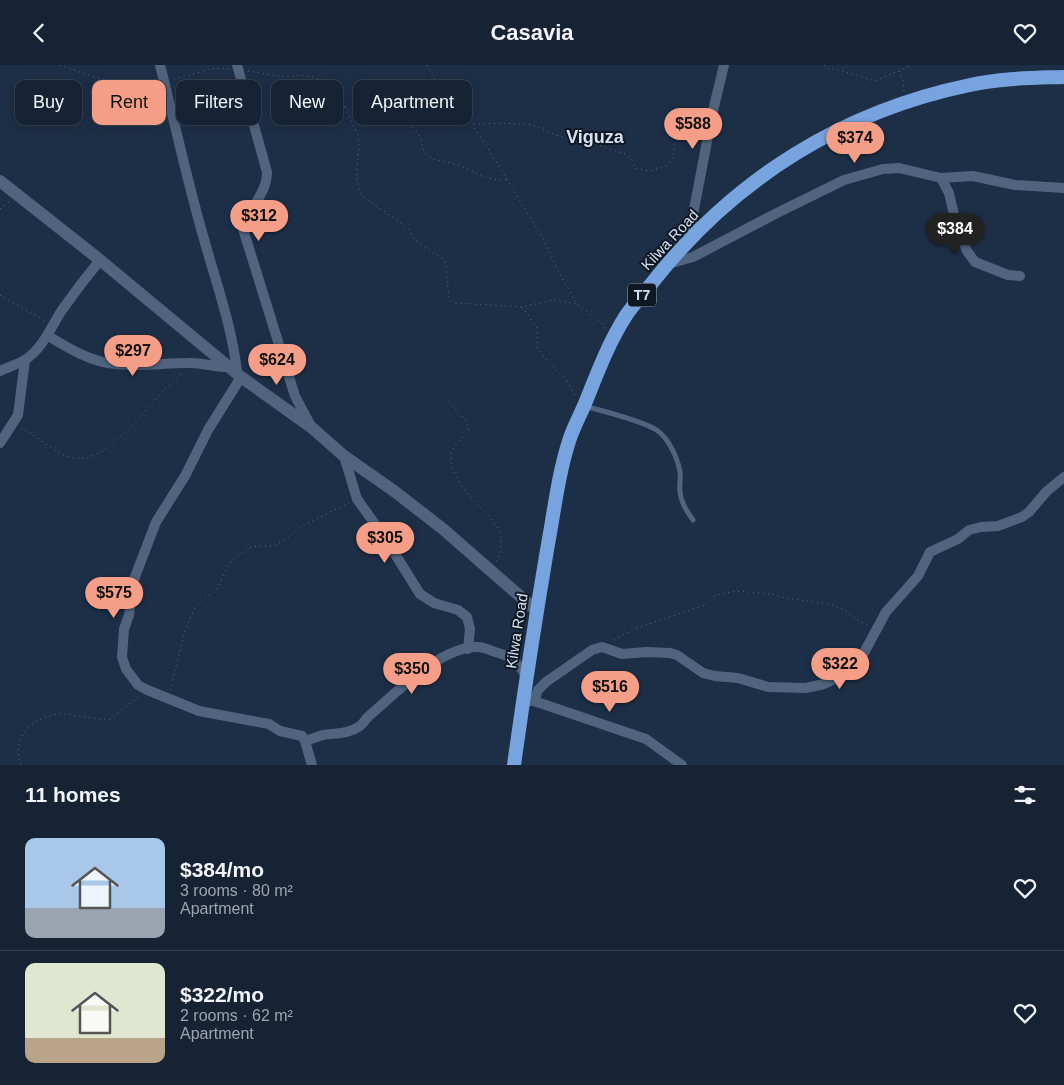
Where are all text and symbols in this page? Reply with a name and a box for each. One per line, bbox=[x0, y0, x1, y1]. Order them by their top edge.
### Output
icon: back bbox=[25, 19, 53, 47]
icon: heart bbox=[1011, 19, 1039, 47]
text: Casavia bbox=[490, 20, 574, 45]
chip: Buy bbox=[15, 80, 82, 125]
chip: Rent bbox=[92, 80, 166, 125]
chip: Filters bbox=[176, 80, 261, 125]
chip: New bbox=[271, 80, 343, 125]
chip: Apartment bbox=[353, 80, 472, 125]
pin: $588 bbox=[663, 107, 723, 150]
text: $588 bbox=[675, 115, 711, 132]
pin: $374 bbox=[825, 121, 885, 164]
district label: Viguza bbox=[566, 127, 625, 147]
text: $374 bbox=[837, 129, 873, 146]
pin: $312 bbox=[229, 199, 289, 242]
street label: Kilwa Road bbox=[638, 206, 702, 273]
text: $312 bbox=[241, 207, 277, 224]
pin: $384 bbox=[925, 213, 985, 255]
text: $384 bbox=[937, 220, 973, 237]
road number: T7 bbox=[628, 283, 656, 307]
pin: $297 bbox=[103, 335, 163, 377]
text: $297 bbox=[115, 342, 151, 359]
pin: $624 bbox=[247, 343, 307, 386]
text: $624 bbox=[259, 351, 295, 368]
pin: $305 bbox=[355, 521, 415, 564]
text: $305 bbox=[367, 529, 403, 546]
pin: $575 bbox=[84, 577, 144, 619]
text: $575 bbox=[96, 584, 132, 601]
street label: Kilwa Road bbox=[502, 592, 531, 670]
pin: $322 bbox=[810, 647, 870, 690]
pin: $350 bbox=[382, 653, 442, 695]
text: $322 bbox=[822, 655, 858, 672]
text: $350 bbox=[394, 660, 430, 677]
pin: $516 bbox=[580, 671, 640, 713]
text: $516 bbox=[592, 678, 628, 695]
icon: filters bbox=[1011, 781, 1039, 809]
text: 11 homes bbox=[25, 783, 121, 806]
icon: home bbox=[65, 858, 125, 918]
text: $384/mo bbox=[180, 858, 264, 881]
icon: heart bbox=[1011, 874, 1039, 902]
text: 3 rooms · 80 m² bbox=[180, 882, 293, 899]
text: Apartment bbox=[180, 900, 254, 917]
icon: home bbox=[65, 983, 125, 1043]
text: $322/mo bbox=[180, 983, 264, 1006]
icon: heart bbox=[1011, 999, 1039, 1027]
text: 2 rooms · 62 m² bbox=[180, 1007, 293, 1024]
text: Apartment bbox=[180, 1025, 254, 1042]

